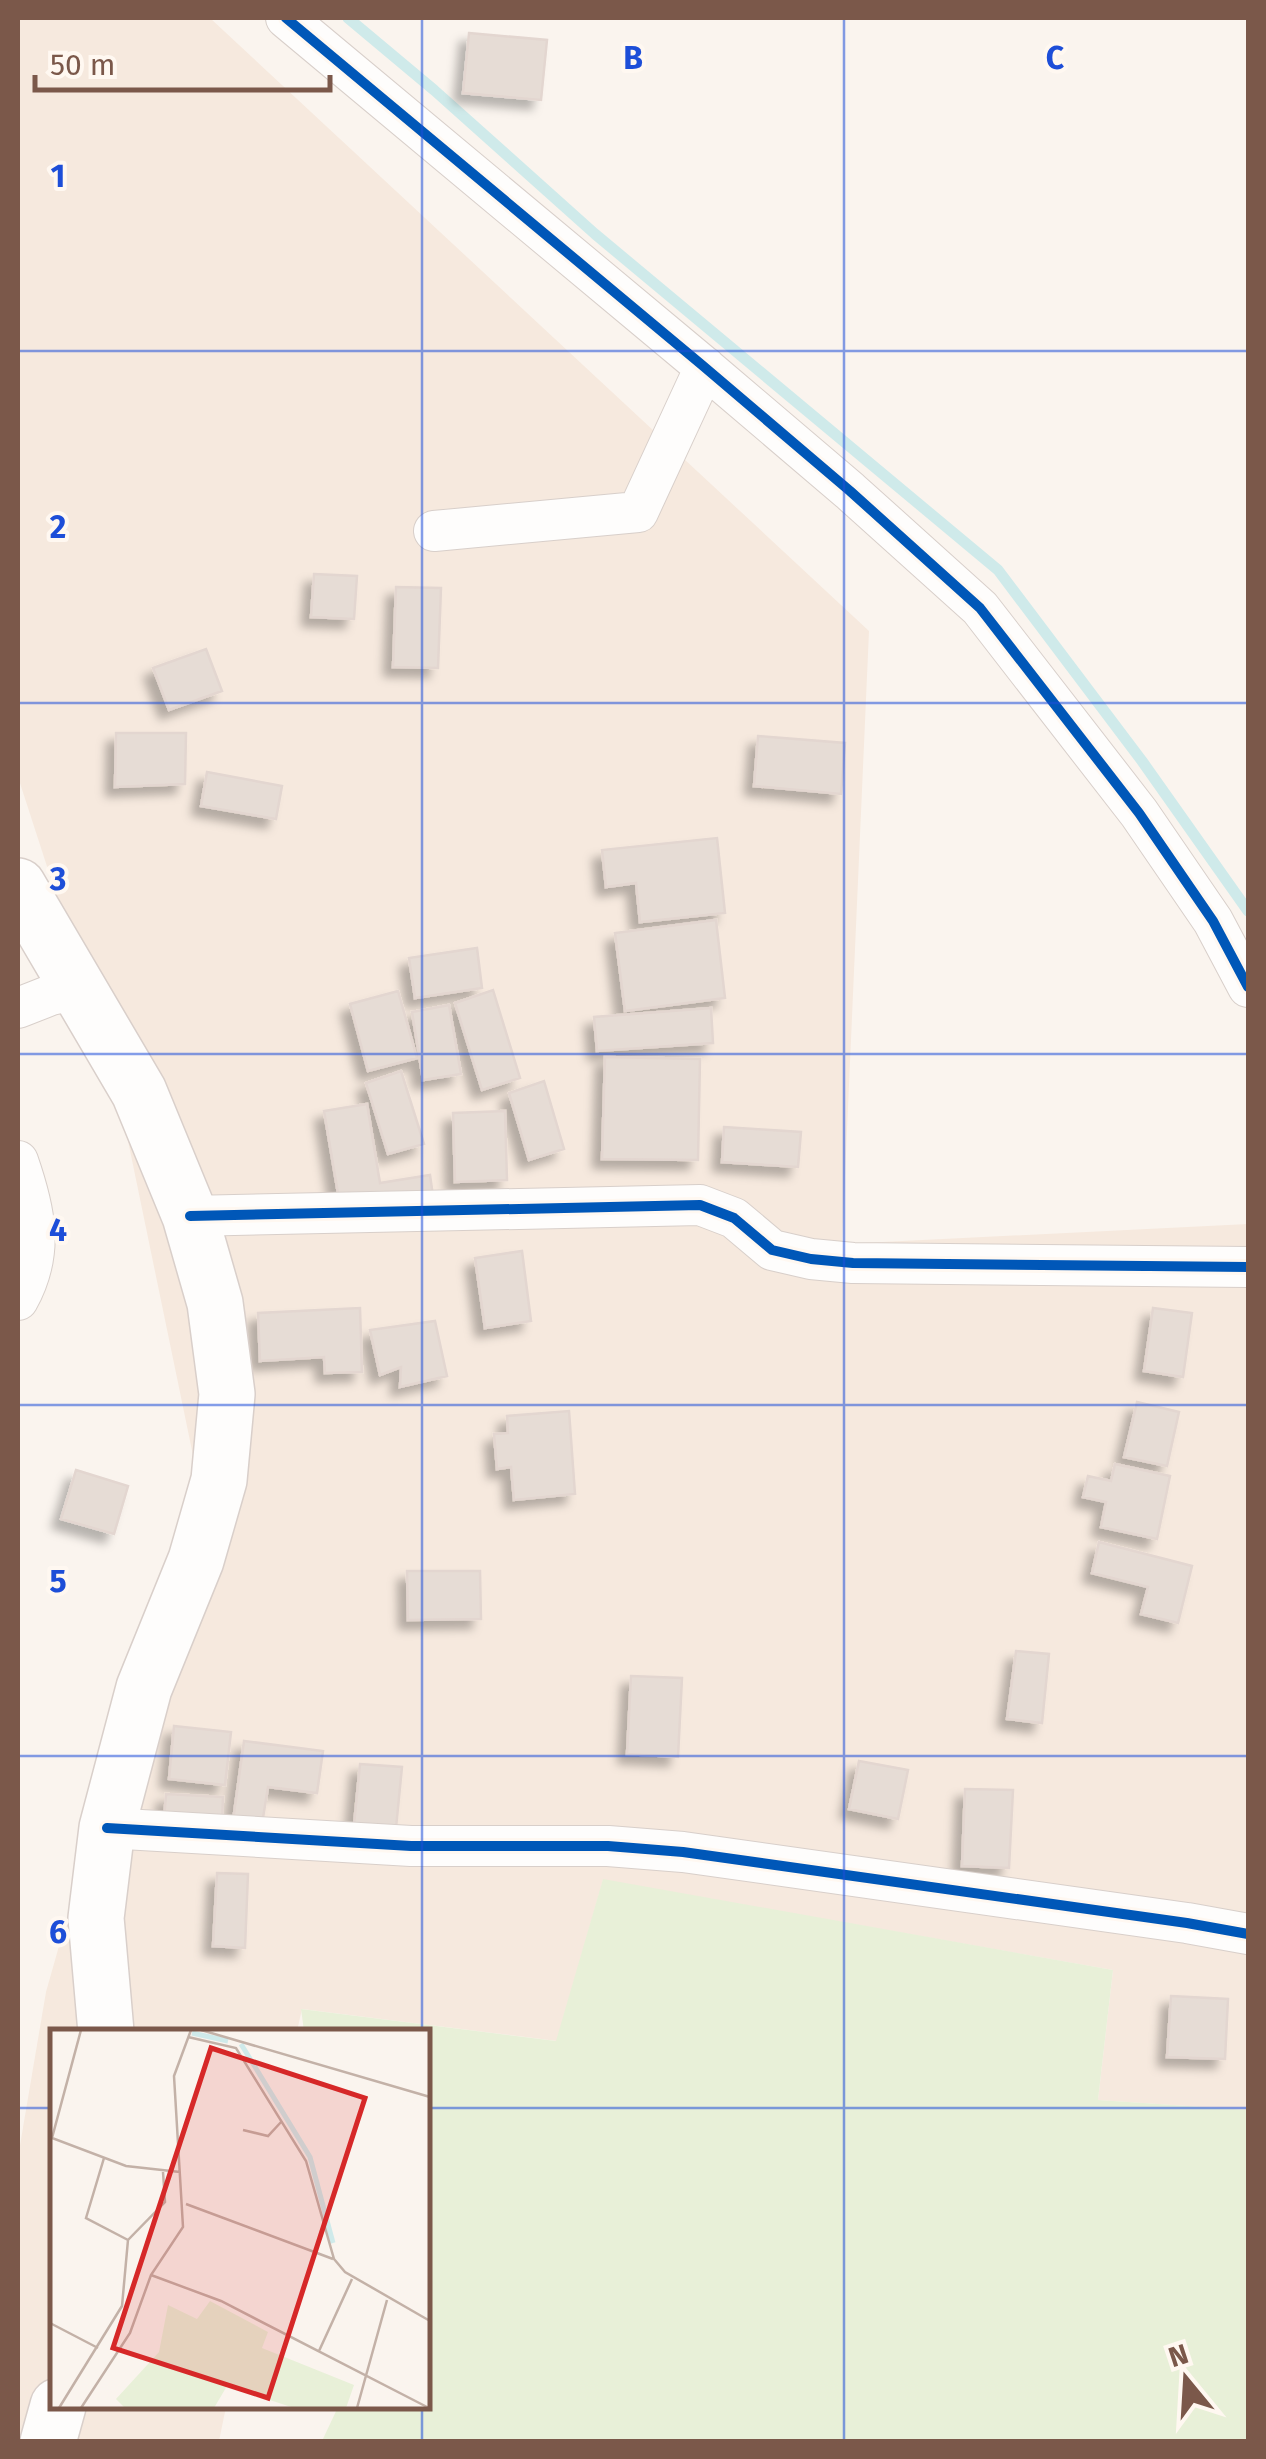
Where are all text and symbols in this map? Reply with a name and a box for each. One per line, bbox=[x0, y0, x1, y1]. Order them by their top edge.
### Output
scale bar bbox=[35, 30, 330, 92]
text: B bbox=[623, 39, 643, 77]
text: C bbox=[1046, 39, 1065, 77]
text: 50 m bbox=[50, 47, 115, 83]
text: 1 bbox=[51, 157, 65, 195]
text: 2 bbox=[50, 508, 66, 546]
text: 3 bbox=[49, 860, 66, 898]
text: 4 bbox=[49, 1211, 67, 1249]
text: 5 bbox=[49, 1562, 67, 1600]
text: 6 bbox=[49, 1913, 67, 1951]
inset map bbox=[50, 2029, 430, 2409]
north arrow bbox=[1136, 2329, 1236, 2429]
text: N bbox=[1164, 2337, 1192, 2374]

